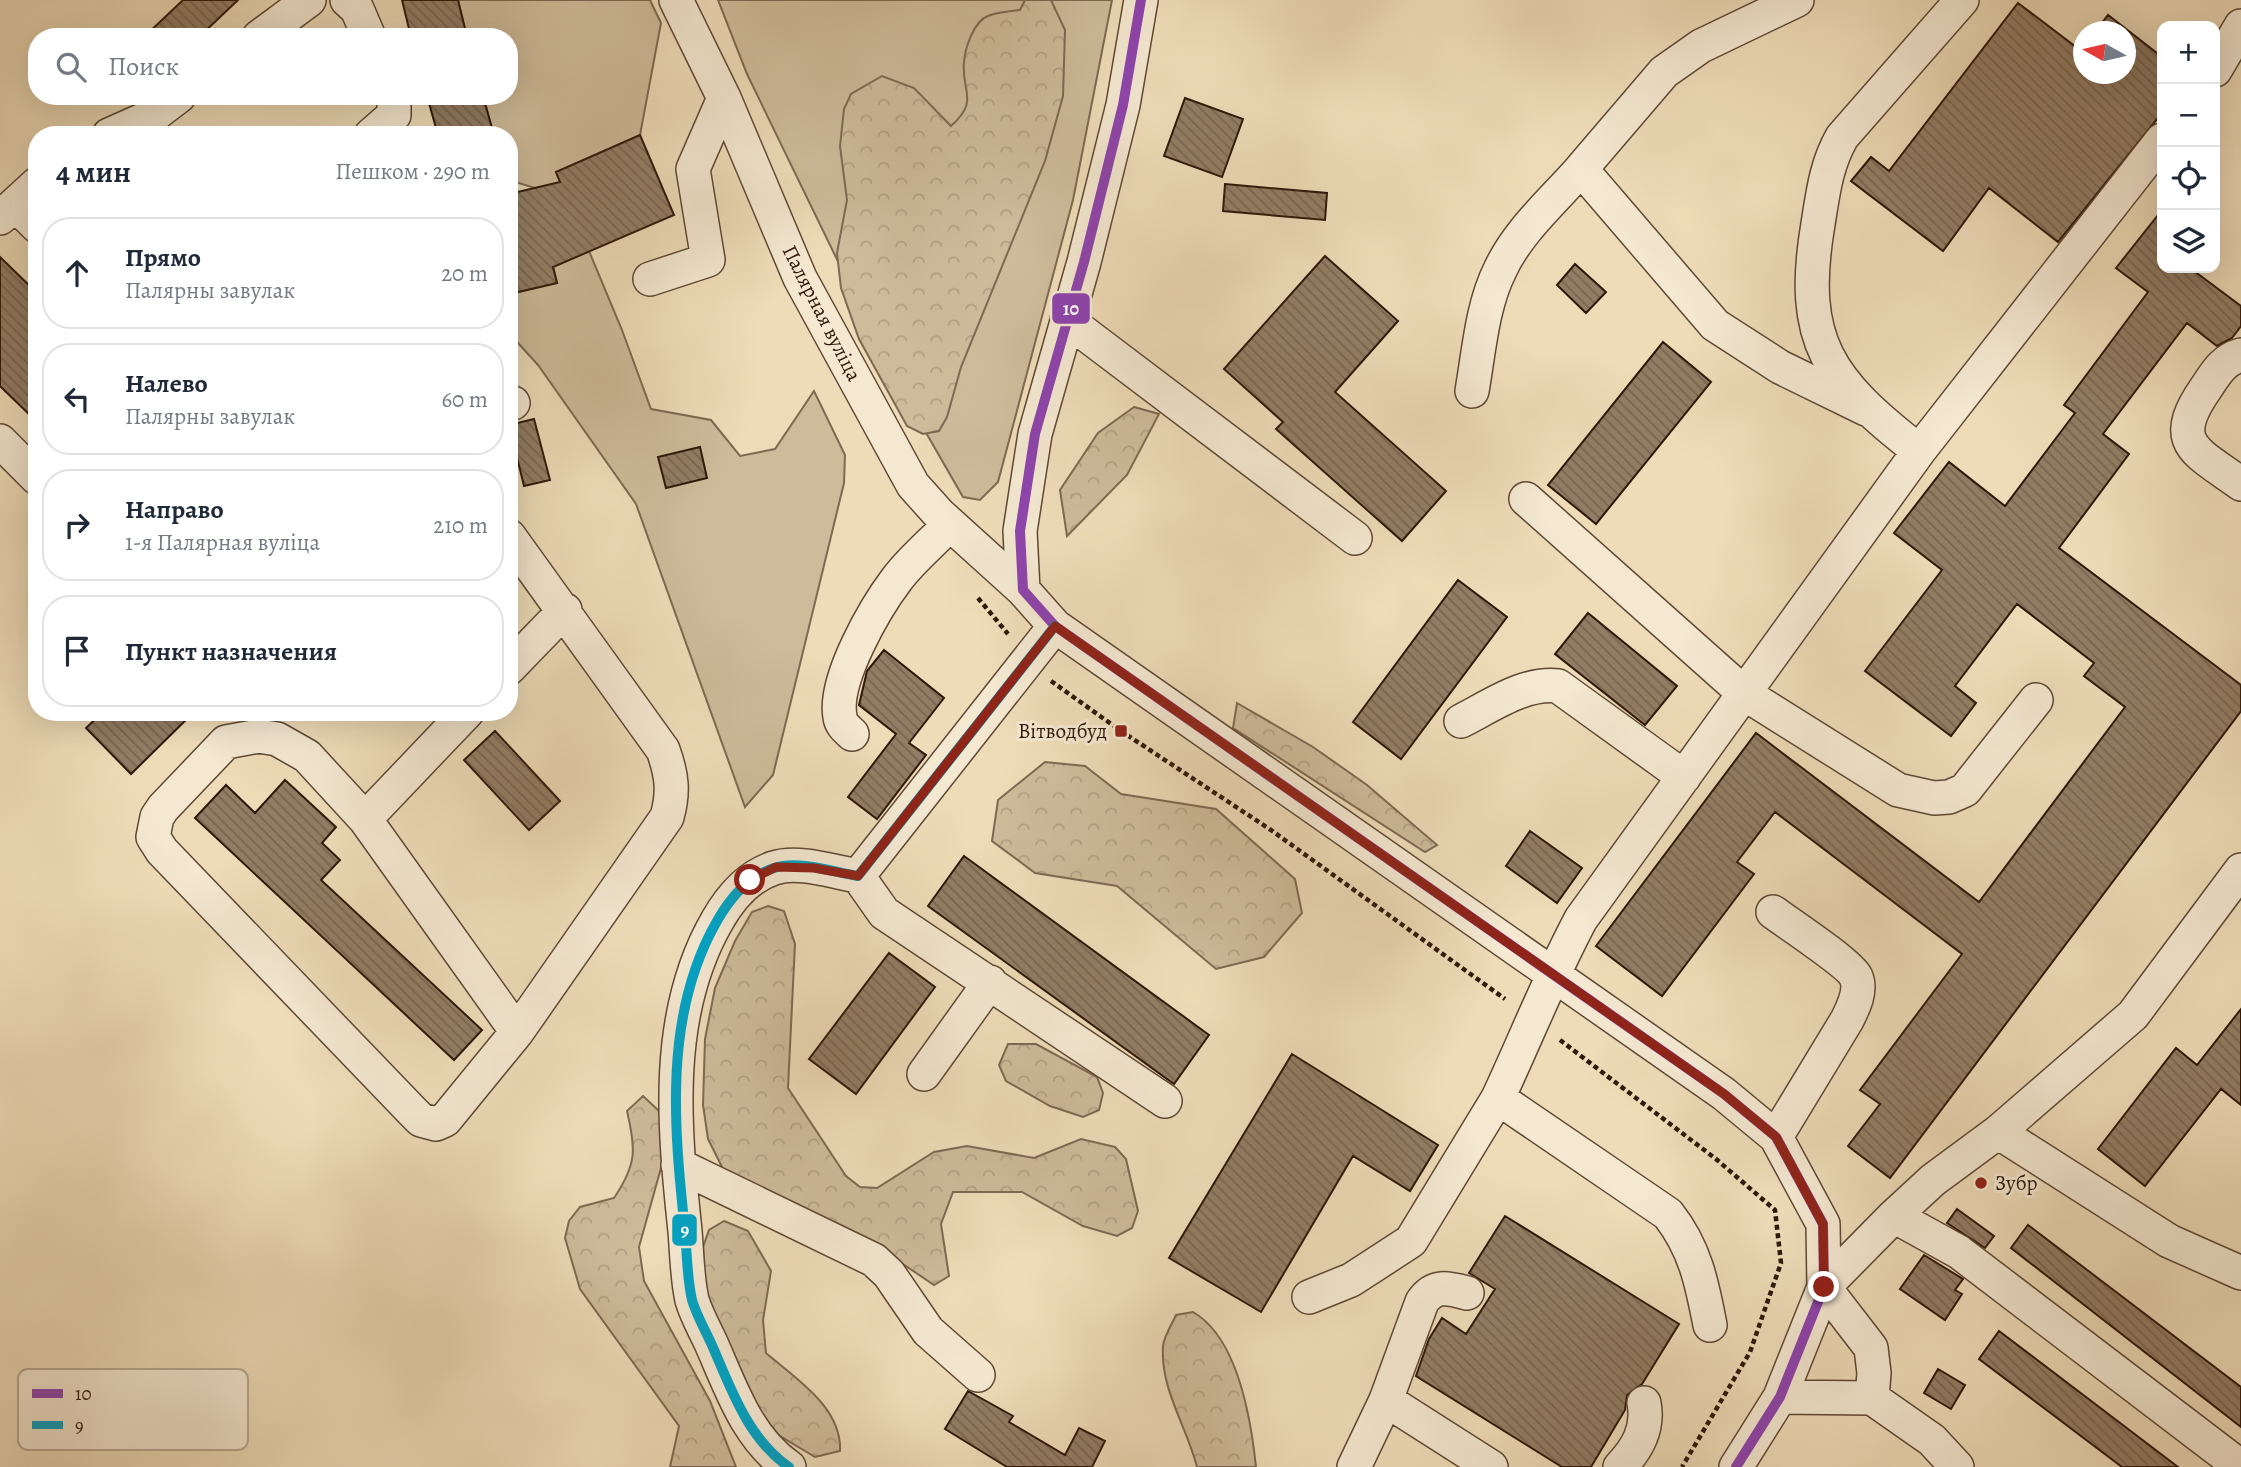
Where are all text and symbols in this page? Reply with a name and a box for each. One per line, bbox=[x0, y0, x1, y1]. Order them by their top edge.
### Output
north arrow bbox=[2073, 21, 2136, 84]
map controls bbox=[2157, 21, 2220, 273]
button: + bbox=[2157, 21, 2220, 84]
search box bbox=[28, 28, 518, 105]
icon: search bbox=[52, 48, 90, 86]
text: Поиск bbox=[108, 49, 179, 84]
button: − bbox=[2157, 84, 2220, 147]
button: locate bbox=[2157, 147, 2220, 210]
text: 4 мин bbox=[56, 152, 131, 192]
text: Пешком · 290 m bbox=[335, 156, 490, 187]
button: layers bbox=[2157, 210, 2220, 273]
text: Прямо bbox=[125, 240, 201, 275]
street label: Палярная вуліца bbox=[776, 240, 868, 386]
icon: ahead bbox=[58, 254, 96, 292]
text: 20 m bbox=[441, 258, 488, 289]
text: Палярны завулак bbox=[125, 275, 295, 306]
line badge: 10 bbox=[1051, 292, 1091, 325]
text: 10 bbox=[1063, 296, 1080, 322]
text: Налево bbox=[125, 366, 208, 401]
icon: left bbox=[58, 380, 96, 418]
text: 60 m bbox=[441, 384, 488, 415]
text: Палярны завулак bbox=[125, 401, 295, 432]
text: Направо bbox=[125, 492, 224, 527]
icon: right bbox=[58, 506, 96, 544]
text: 210 m bbox=[433, 510, 488, 541]
text: 1-я Палярная вуліца bbox=[125, 527, 320, 558]
icon: arrive bbox=[58, 632, 96, 670]
text: Пункт назначения bbox=[125, 634, 337, 669]
place label: Вітводбуд bbox=[1018, 717, 1107, 745]
marker: Вітводбуд bbox=[1113, 723, 1129, 739]
route start bbox=[734, 864, 765, 895]
place label: Зубр bbox=[1995, 1169, 2037, 1197]
marker: Зубр bbox=[1973, 1175, 1989, 1191]
line badge: 9 bbox=[671, 1213, 698, 1247]
text: 9 bbox=[681, 1217, 690, 1243]
route end bbox=[1808, 1271, 1839, 1302]
legend bbox=[18, 1369, 248, 1450]
text: 10 bbox=[75, 1381, 92, 1407]
text: 9 bbox=[75, 1413, 84, 1439]

